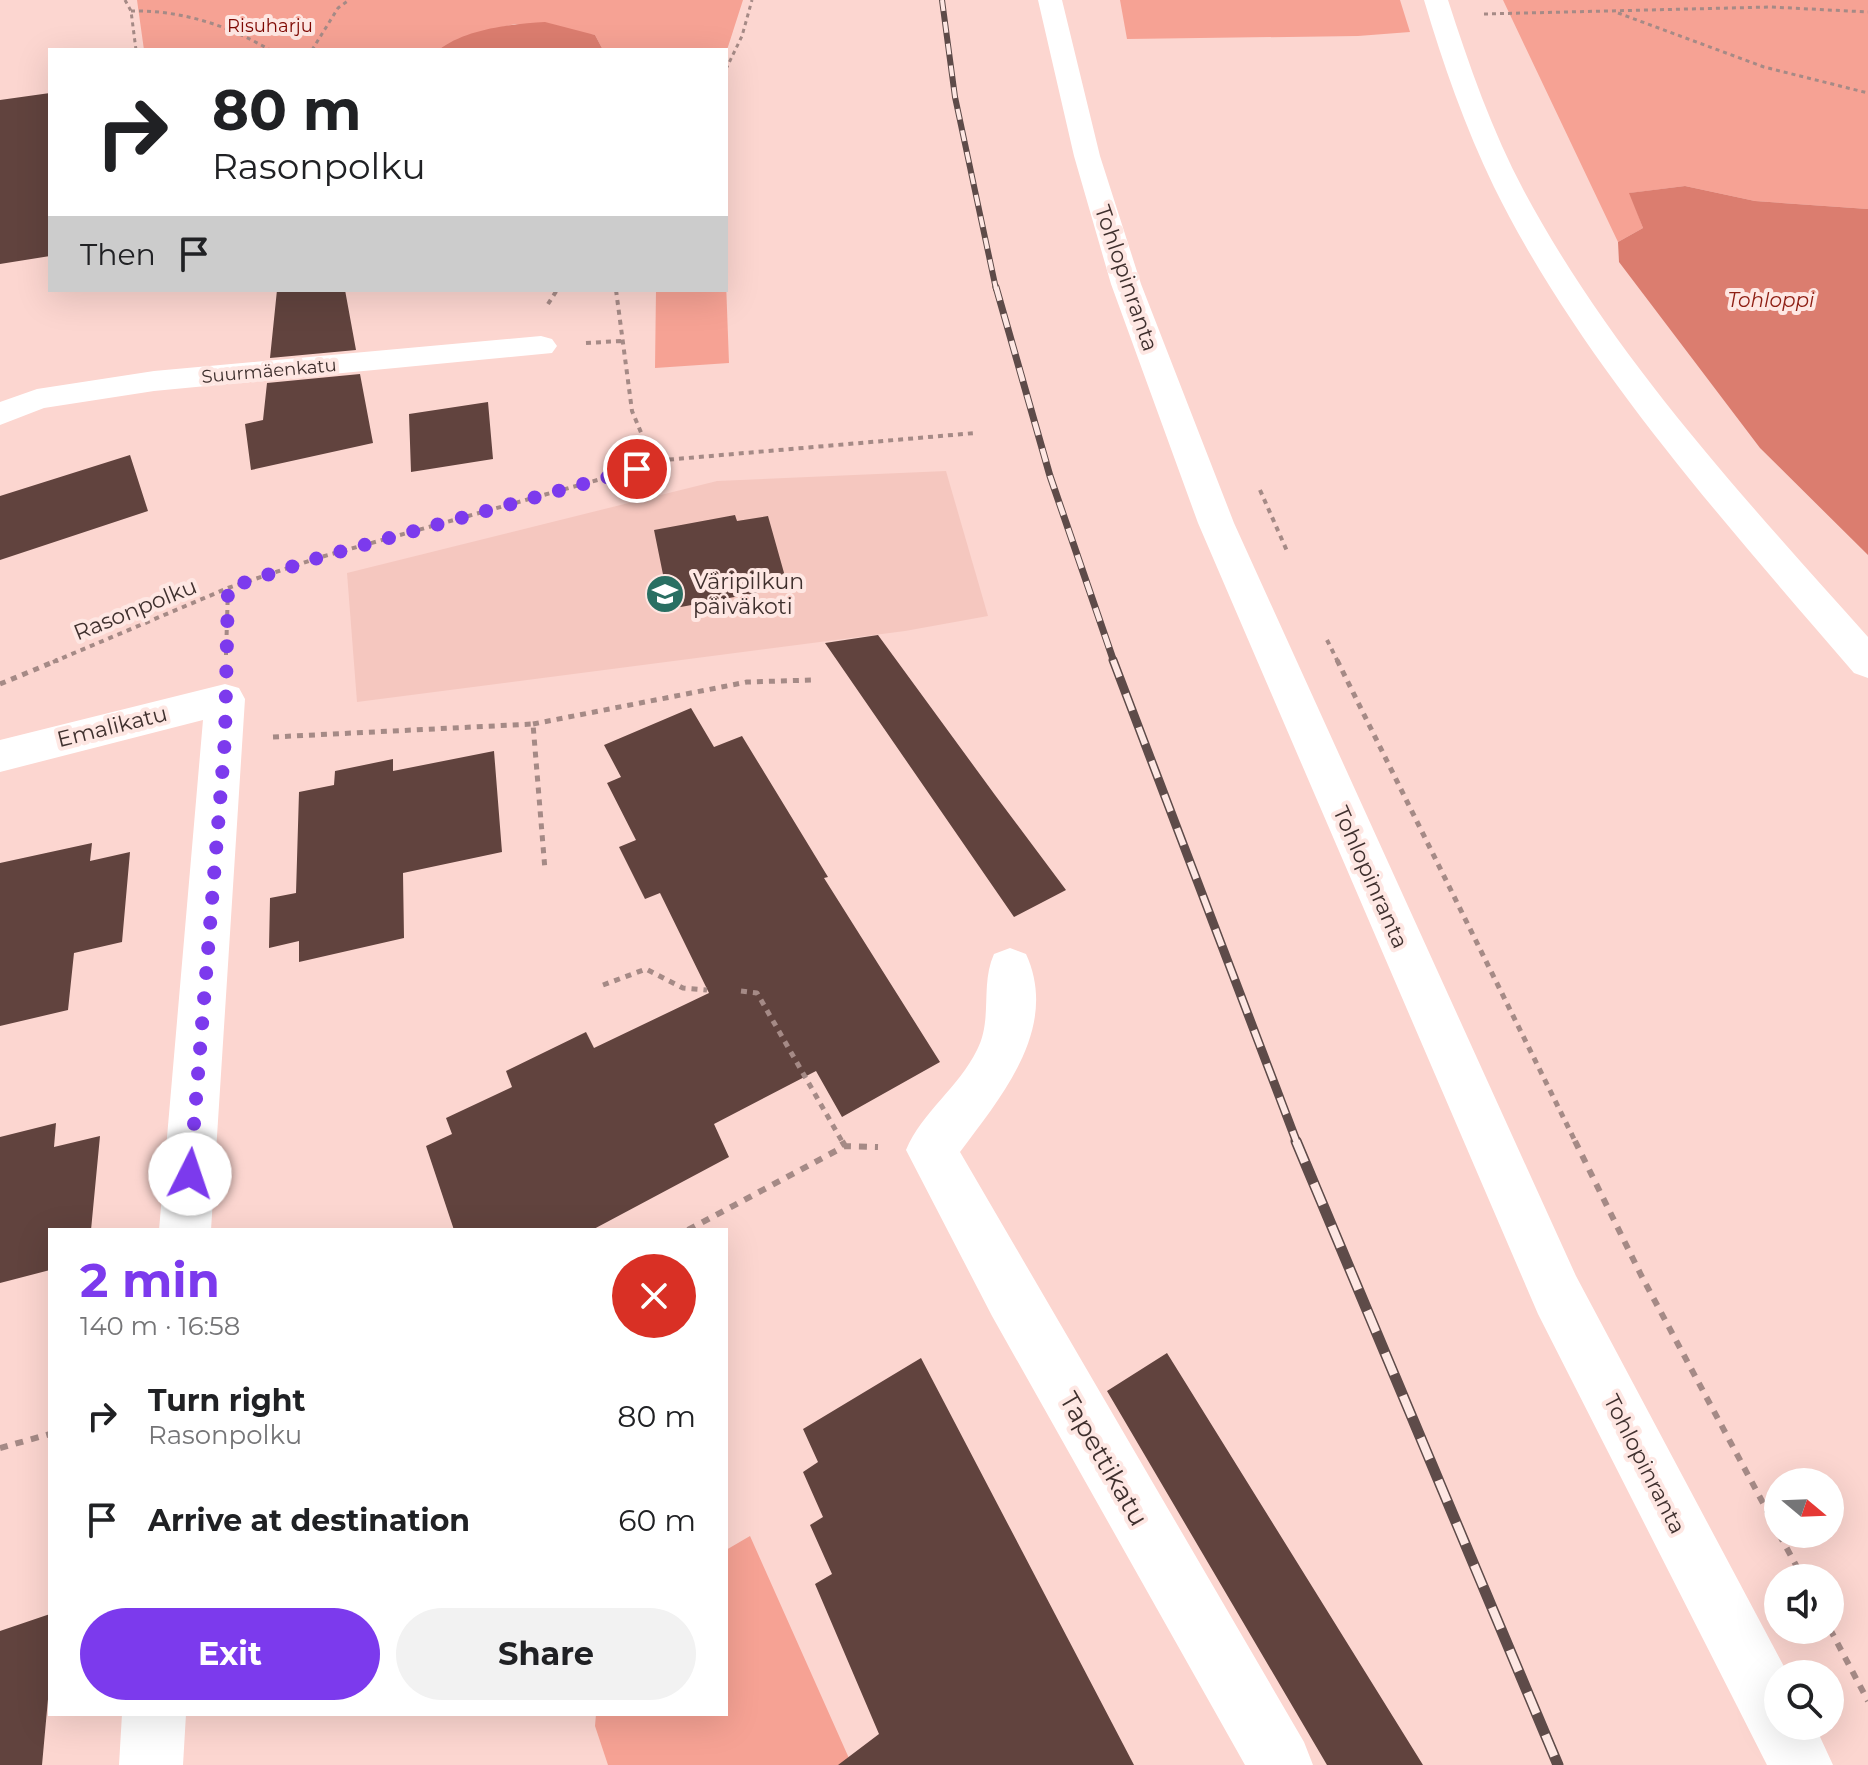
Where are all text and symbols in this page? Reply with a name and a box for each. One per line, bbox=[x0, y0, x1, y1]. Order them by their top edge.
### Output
park label: Risuharju bbox=[227, 15, 313, 37]
text: 80 m bbox=[212, 76, 362, 144]
icon: right bbox=[80, 80, 184, 184]
text: Rasonpolku bbox=[212, 144, 426, 188]
street label: Tohlopinranta bbox=[1089, 202, 1164, 355]
icon: arrive bbox=[172, 232, 216, 276]
text: Then bbox=[80, 236, 156, 273]
water label: Tohloppi bbox=[1728, 288, 1815, 312]
street label: Suurmäenkatu bbox=[200, 354, 338, 388]
pin bbox=[603, 435, 671, 503]
icon: arrive bbox=[615, 447, 659, 491]
place label: Väripilkun päiväkoti bbox=[693, 568, 804, 620]
street label: Rasonpolku bbox=[70, 572, 201, 646]
school or university icon: Väripilkun päiväkoti bbox=[644, 573, 686, 615]
street label: Emalikatu bbox=[54, 700, 170, 753]
street label: Tohlopinranta bbox=[1327, 802, 1414, 952]
position arrow bbox=[148, 1132, 232, 1216]
text: 2 min bbox=[80, 1251, 220, 1309]
button: close bbox=[612, 1254, 696, 1338]
text: 140 m · 16:58 bbox=[80, 1310, 240, 1342]
text: Turn right bbox=[148, 1382, 305, 1419]
street label: Tapettikatu bbox=[1053, 1386, 1155, 1532]
street label: Tohlopinranta bbox=[1598, 1390, 1691, 1538]
icon: right bbox=[80, 1394, 124, 1438]
text: 80 m bbox=[617, 1398, 696, 1435]
text: Rasonpolku bbox=[148, 1419, 302, 1451]
north arrow bbox=[1764, 1468, 1844, 1548]
map controls bbox=[1764, 1468, 1844, 1740]
icon: arrive bbox=[80, 1498, 124, 1542]
text: Arrive at destination bbox=[148, 1502, 470, 1539]
text: 60 m bbox=[618, 1502, 696, 1539]
button: sound bbox=[1764, 1564, 1844, 1644]
button: Exit bbox=[80, 1608, 380, 1700]
button: Share bbox=[396, 1608, 696, 1700]
button: search bbox=[1764, 1660, 1844, 1740]

